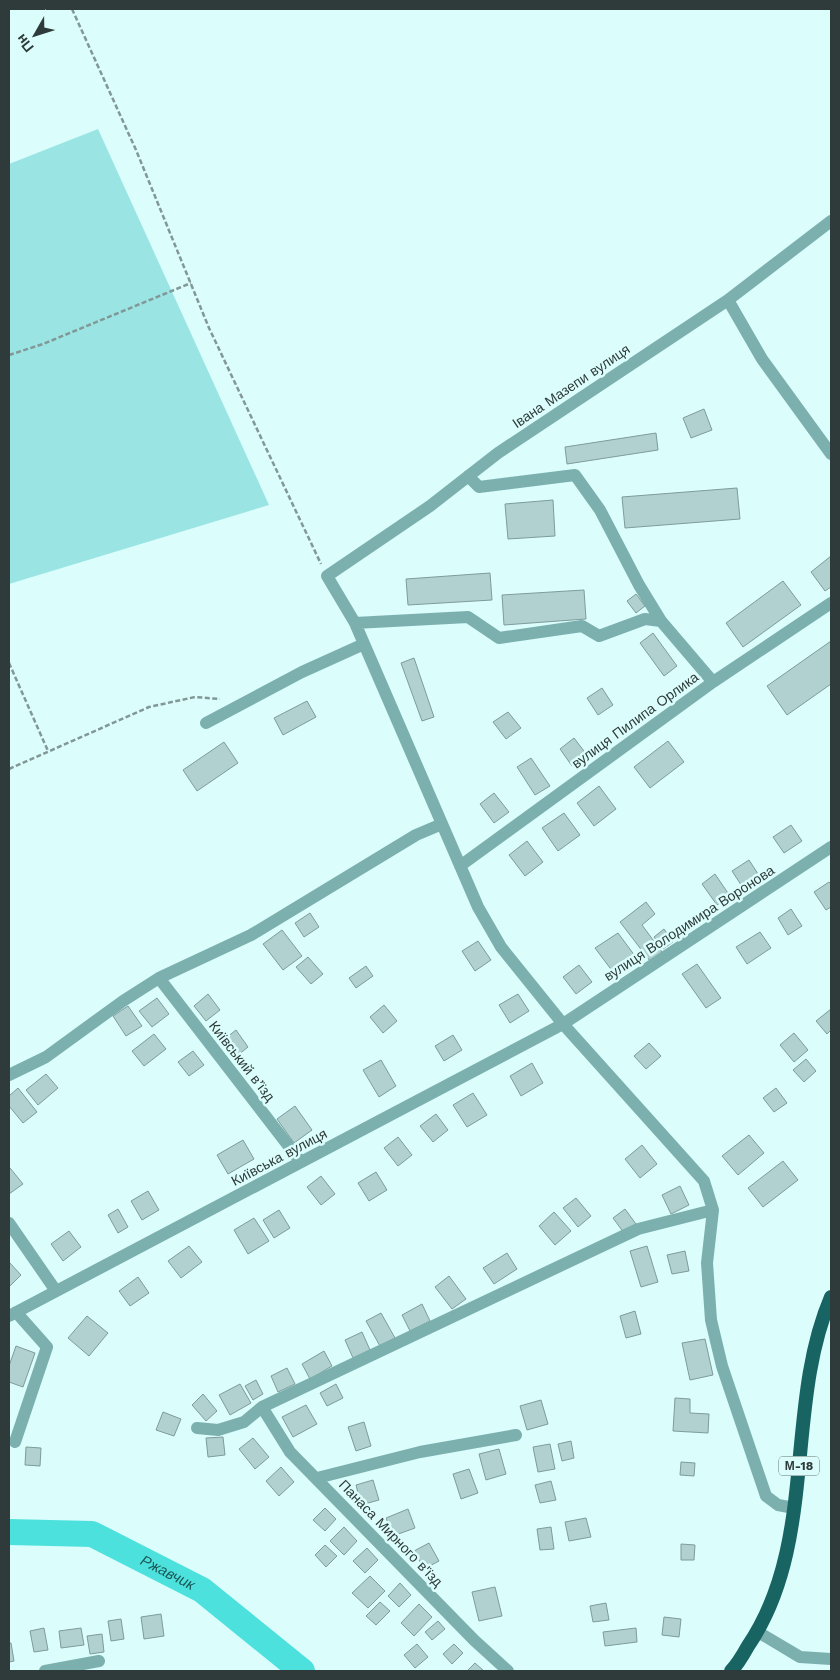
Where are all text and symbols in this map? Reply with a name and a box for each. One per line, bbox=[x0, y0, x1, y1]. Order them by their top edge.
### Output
north arrow bbox=[10, 10, 60, 60]
text: Пн bbox=[13, 31, 37, 55]
street label: Івана Мазепи вулиця bbox=[509, 341, 633, 431]
street label: вулиця Пилипа Орлика bbox=[569, 669, 702, 771]
street label: вулиця Володимира Воронова bbox=[601, 862, 777, 984]
street label: Київський в’їзд bbox=[206, 1018, 278, 1104]
street label: Київська вулиця bbox=[229, 1125, 329, 1189]
road number: М-18 bbox=[779, 1456, 819, 1475]
street label: Панаса Мирного в'їзд bbox=[336, 1476, 446, 1590]
water label: Ржавчик bbox=[137, 1551, 199, 1594]

